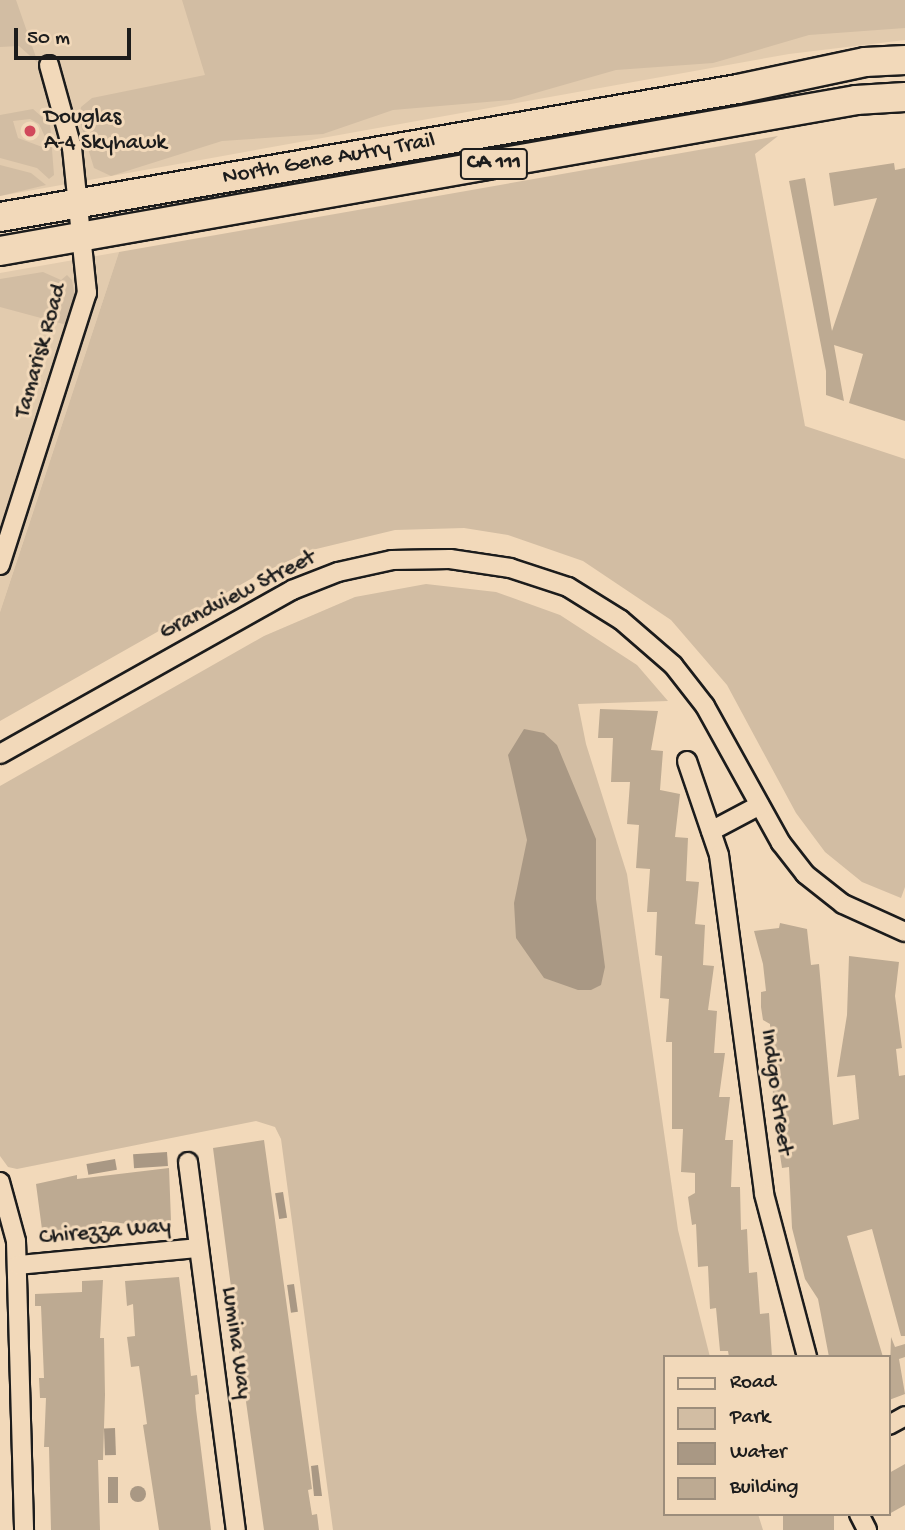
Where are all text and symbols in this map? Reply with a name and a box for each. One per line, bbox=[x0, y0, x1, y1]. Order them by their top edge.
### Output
scale bar bbox=[18, 14, 135, 58]
text: 50 m bbox=[27, 27, 70, 52]
place label: Douglas A-4 Skyhawk bbox=[44, 104, 167, 158]
marker: Douglas A-4 Skyhawk bbox=[22, 123, 38, 139]
street label: North Gene Autry Trail bbox=[221, 128, 437, 192]
road number: CA 111 bbox=[459, 146, 529, 182]
street label: Tamarisk Road bbox=[10, 281, 74, 421]
street label: Grandview Street bbox=[155, 545, 321, 647]
street label: Indigo Street bbox=[753, 1027, 797, 1157]
street label: Chirezza Way bbox=[38, 1214, 172, 1252]
street label: Lumina Way bbox=[213, 1285, 257, 1401]
legend bbox=[664, 1355, 891, 1516]
text: Road bbox=[730, 1371, 776, 1396]
text: Park bbox=[730, 1406, 770, 1431]
text: Water bbox=[730, 1441, 786, 1466]
text: Building bbox=[730, 1476, 799, 1501]

